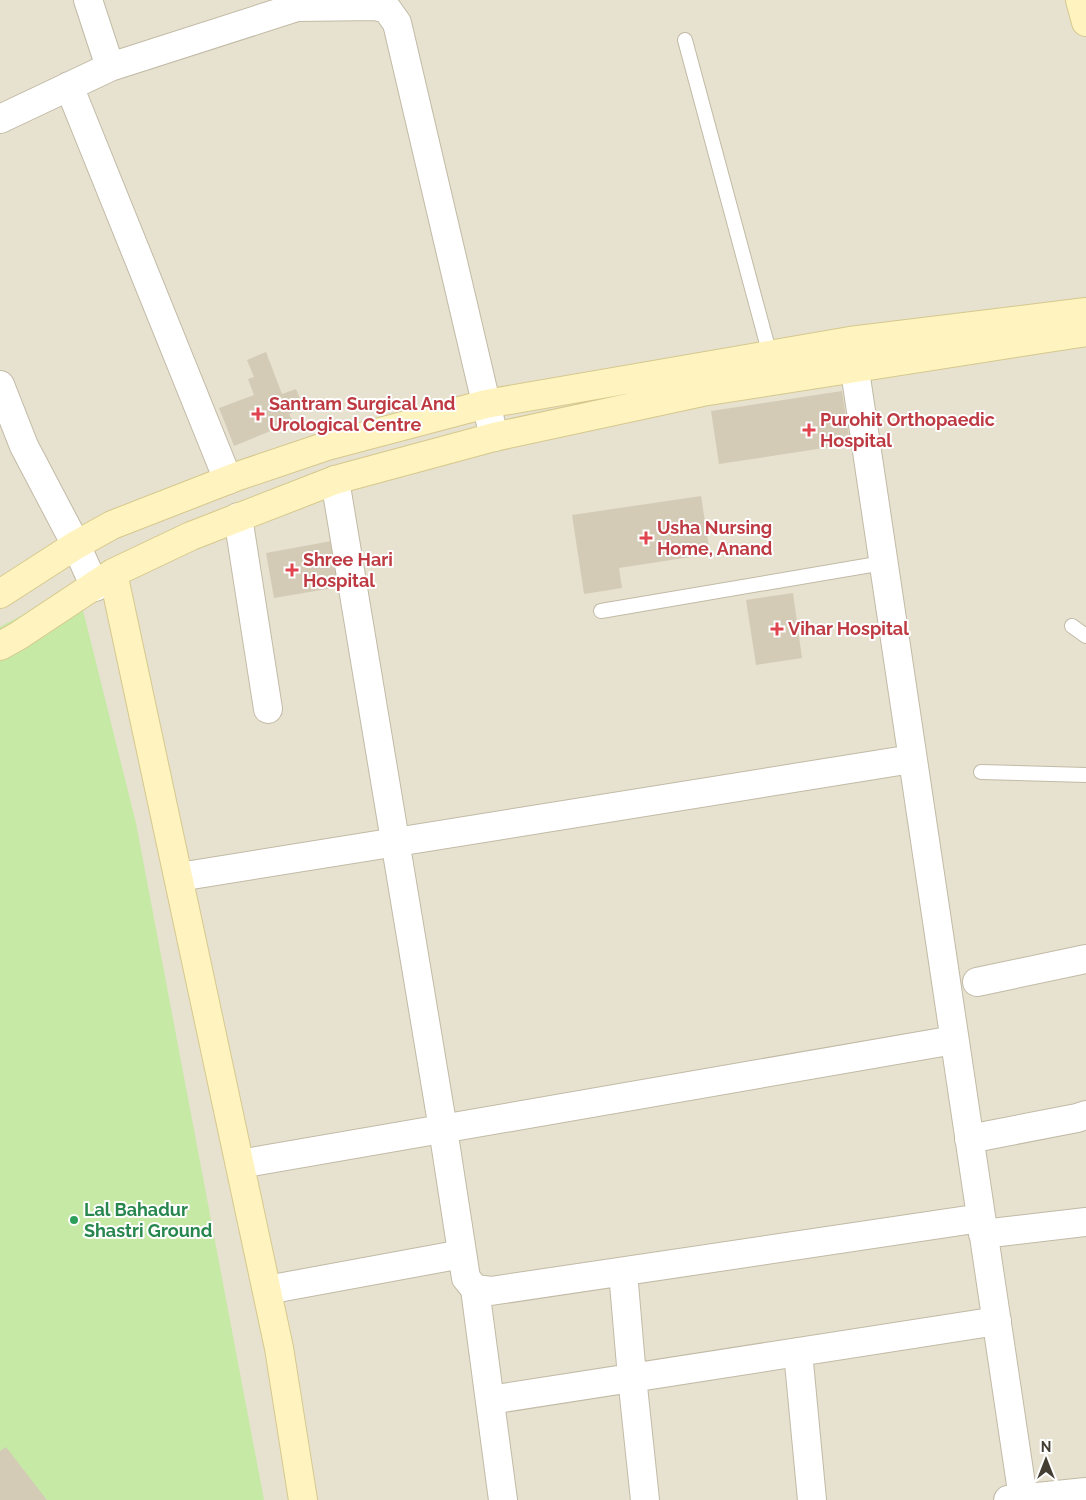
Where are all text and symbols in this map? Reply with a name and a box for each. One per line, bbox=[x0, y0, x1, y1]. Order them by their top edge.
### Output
place label: Santram Surgical And Urological Centre bbox=[269, 393, 455, 435]
marker: Santram Surgical And Urological Centre bbox=[251, 407, 265, 421]
place label: Purohit Orthopaedic Hospital bbox=[820, 409, 995, 451]
marker: Purohit Orthopaedic Hospital bbox=[802, 423, 816, 437]
place label: Usha Nursing Home, Anand bbox=[657, 517, 772, 559]
marker: Usha Nursing Home, Anand bbox=[639, 531, 653, 545]
place label: Shree Hari Hospital bbox=[303, 549, 393, 591]
marker: Shree Hari Hospital bbox=[285, 563, 299, 577]
place label: Vihar Hospital bbox=[788, 618, 909, 639]
marker: Vihar Hospital bbox=[770, 622, 784, 636]
place label: Lal Bahadur Shastri Ground bbox=[84, 1199, 212, 1241]
marker: Lal Bahadur Shastri Ground bbox=[68, 1214, 80, 1226]
north arrow bbox=[1021, 1435, 1071, 1485]
text: N bbox=[1041, 1439, 1051, 1455]

